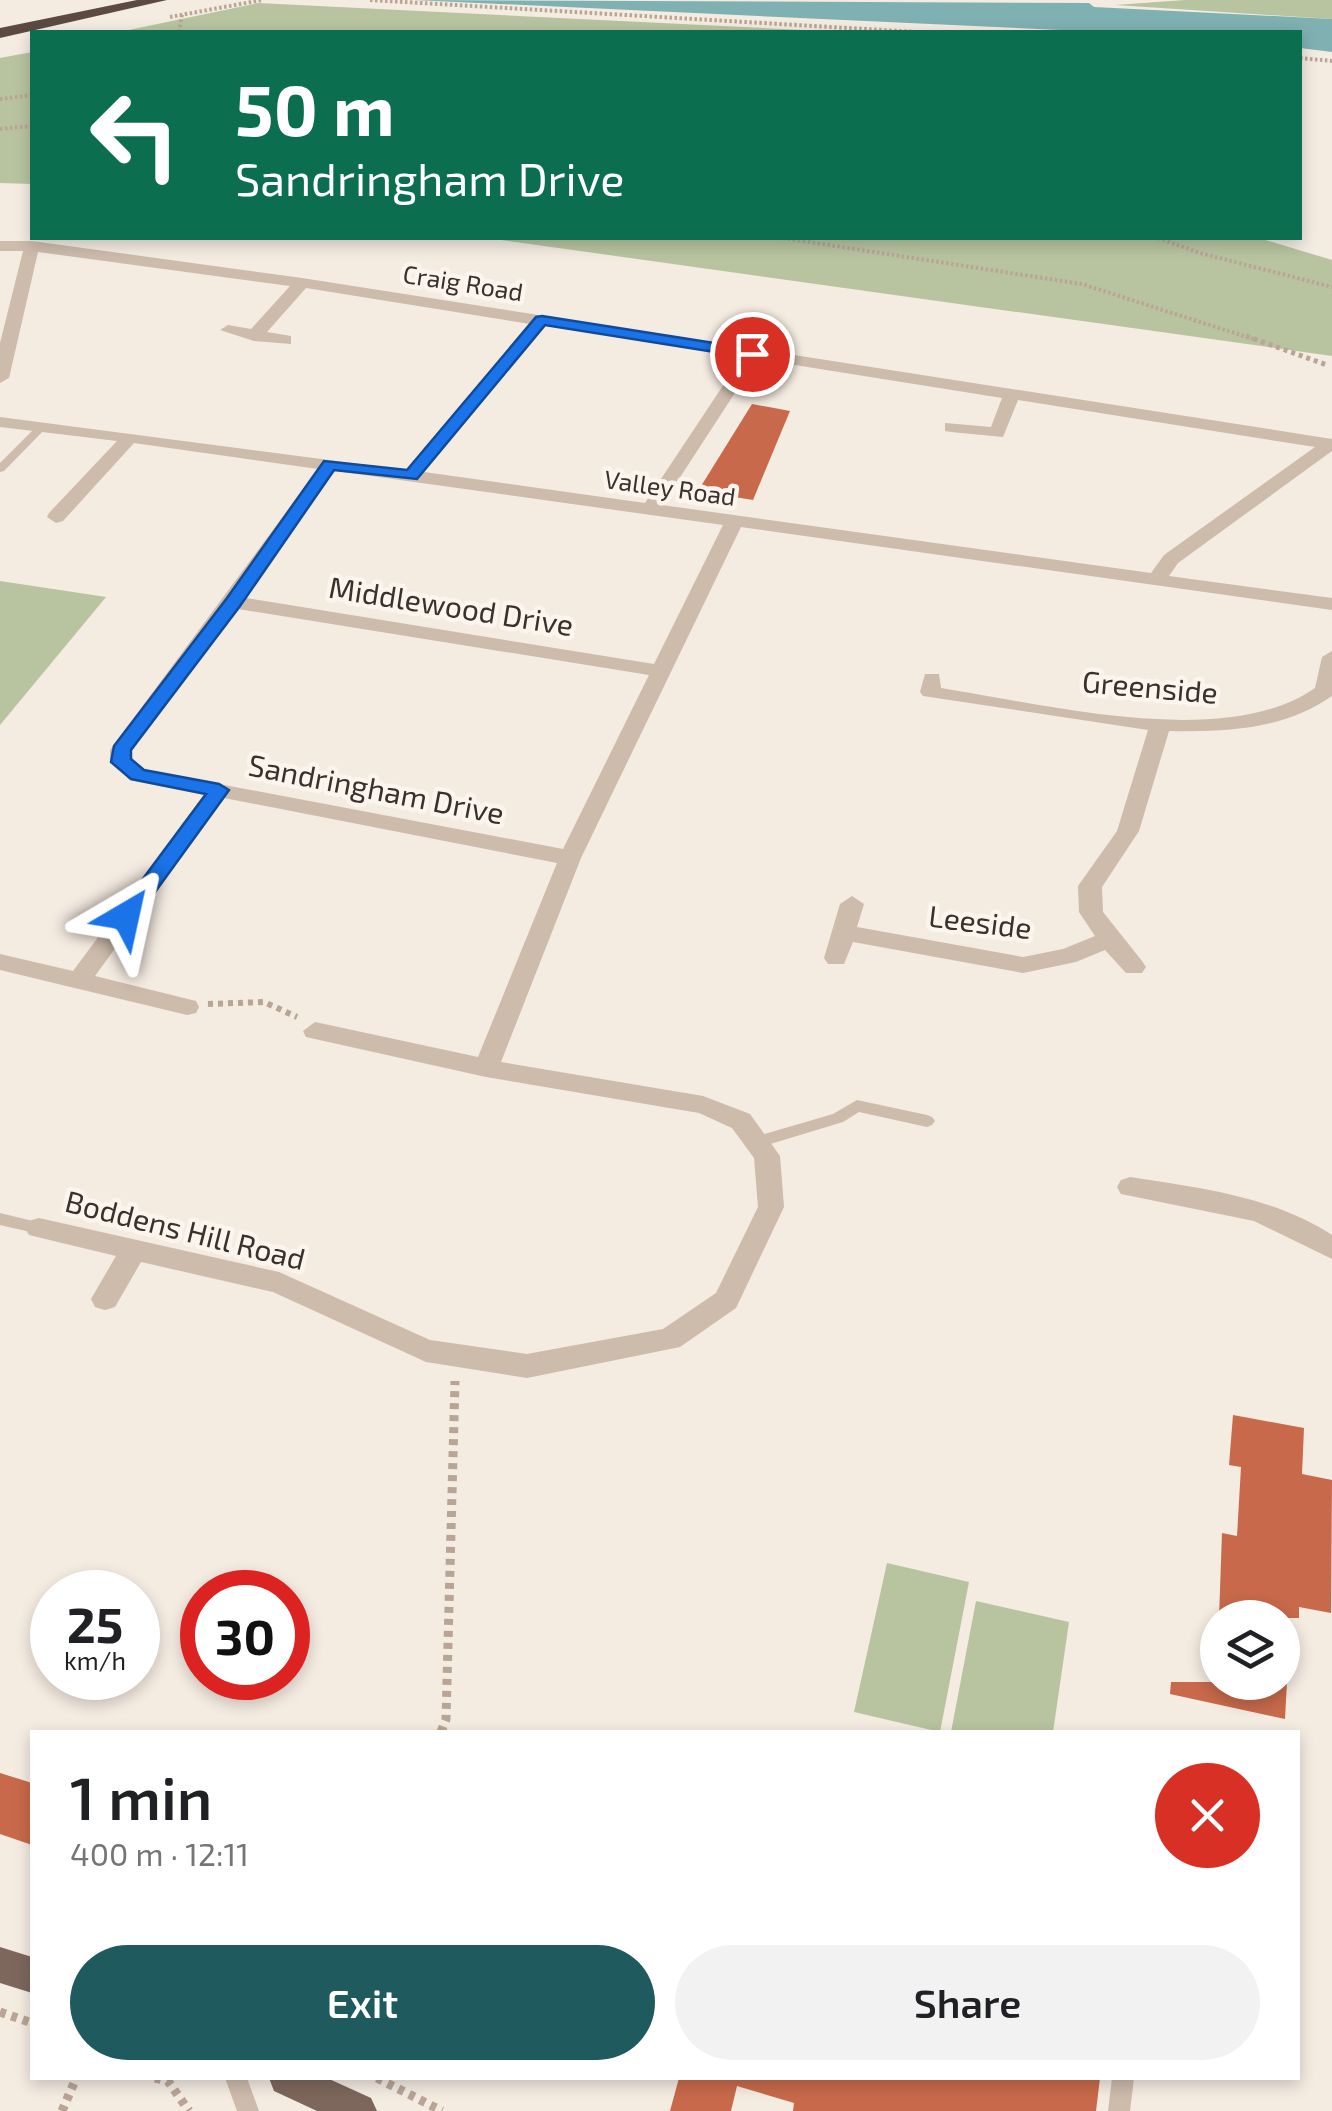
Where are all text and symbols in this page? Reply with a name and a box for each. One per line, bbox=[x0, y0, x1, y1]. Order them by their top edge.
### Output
text: 50 m bbox=[235, 66, 395, 150]
icon: left bbox=[70, 70, 200, 200]
text: Sandringham Drive bbox=[235, 151, 624, 205]
street label: Craig Road bbox=[401, 258, 525, 306]
pin bbox=[710, 312, 795, 397]
icon: arrive bbox=[725, 327, 780, 382]
street label: Valley Road bbox=[603, 463, 738, 511]
street label: Middlewood Drive bbox=[327, 568, 576, 642]
street label: Greenside bbox=[1081, 662, 1220, 710]
street label: Sandringham Drive bbox=[246, 746, 507, 830]
position arrow bbox=[74, 864, 178, 968]
street label: Leeside bbox=[927, 897, 1034, 945]
street label: Boddens Hill Road bbox=[62, 1182, 309, 1276]
speed limit sign: 30 bbox=[180, 1570, 310, 1700]
text: 25 bbox=[67, 1593, 123, 1653]
map controls bbox=[1200, 1600, 1300, 1700]
button: layers bbox=[1200, 1600, 1300, 1700]
text: km/h bbox=[64, 1645, 126, 1675]
text: 1 min bbox=[70, 1760, 212, 1832]
button: close bbox=[1155, 1763, 1260, 1868]
text: 400 m · 12:11 bbox=[70, 1834, 249, 1872]
button: Exit bbox=[70, 1945, 655, 2060]
button: Share bbox=[675, 1945, 1260, 2060]

